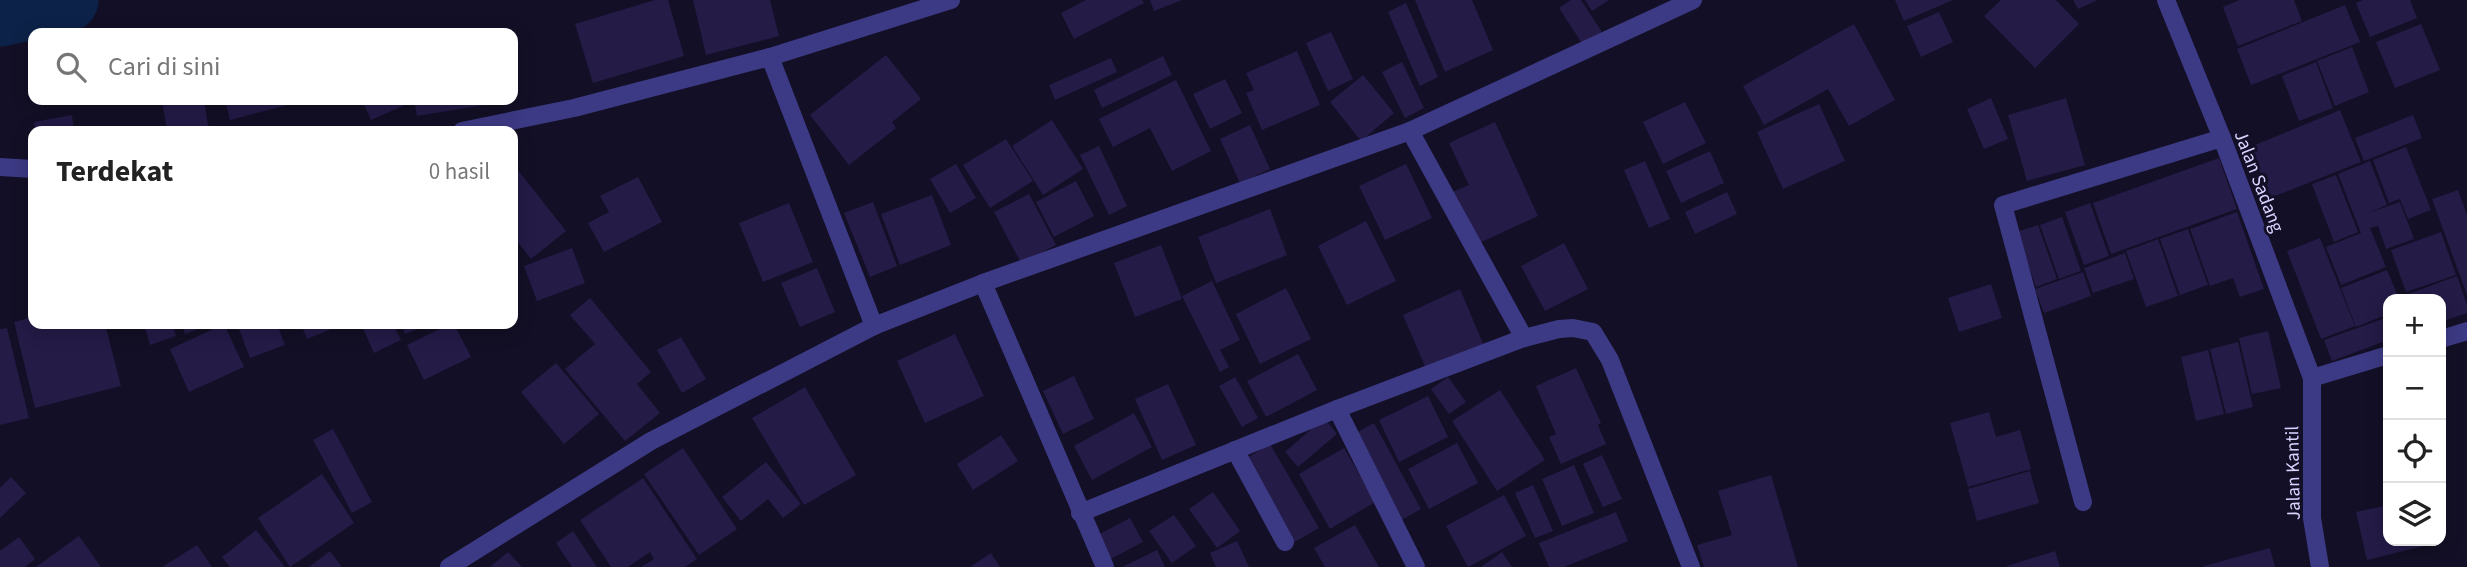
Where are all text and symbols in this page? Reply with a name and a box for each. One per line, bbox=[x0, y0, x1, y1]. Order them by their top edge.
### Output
search box bbox=[28, 28, 518, 105]
icon: search bbox=[52, 48, 90, 86]
text: Cari di sini bbox=[108, 48, 221, 85]
street label: Jalan Sadang bbox=[2227, 127, 2291, 237]
text: Terdekat bbox=[56, 150, 173, 193]
text: 0 hasil bbox=[429, 155, 490, 188]
map controls bbox=[2383, 294, 2446, 546]
button: + bbox=[2383, 294, 2446, 357]
button: − bbox=[2383, 357, 2446, 420]
button: locate bbox=[2383, 420, 2446, 483]
street label: Jalan Kantil bbox=[2279, 425, 2308, 520]
button: layers bbox=[2383, 483, 2446, 546]

